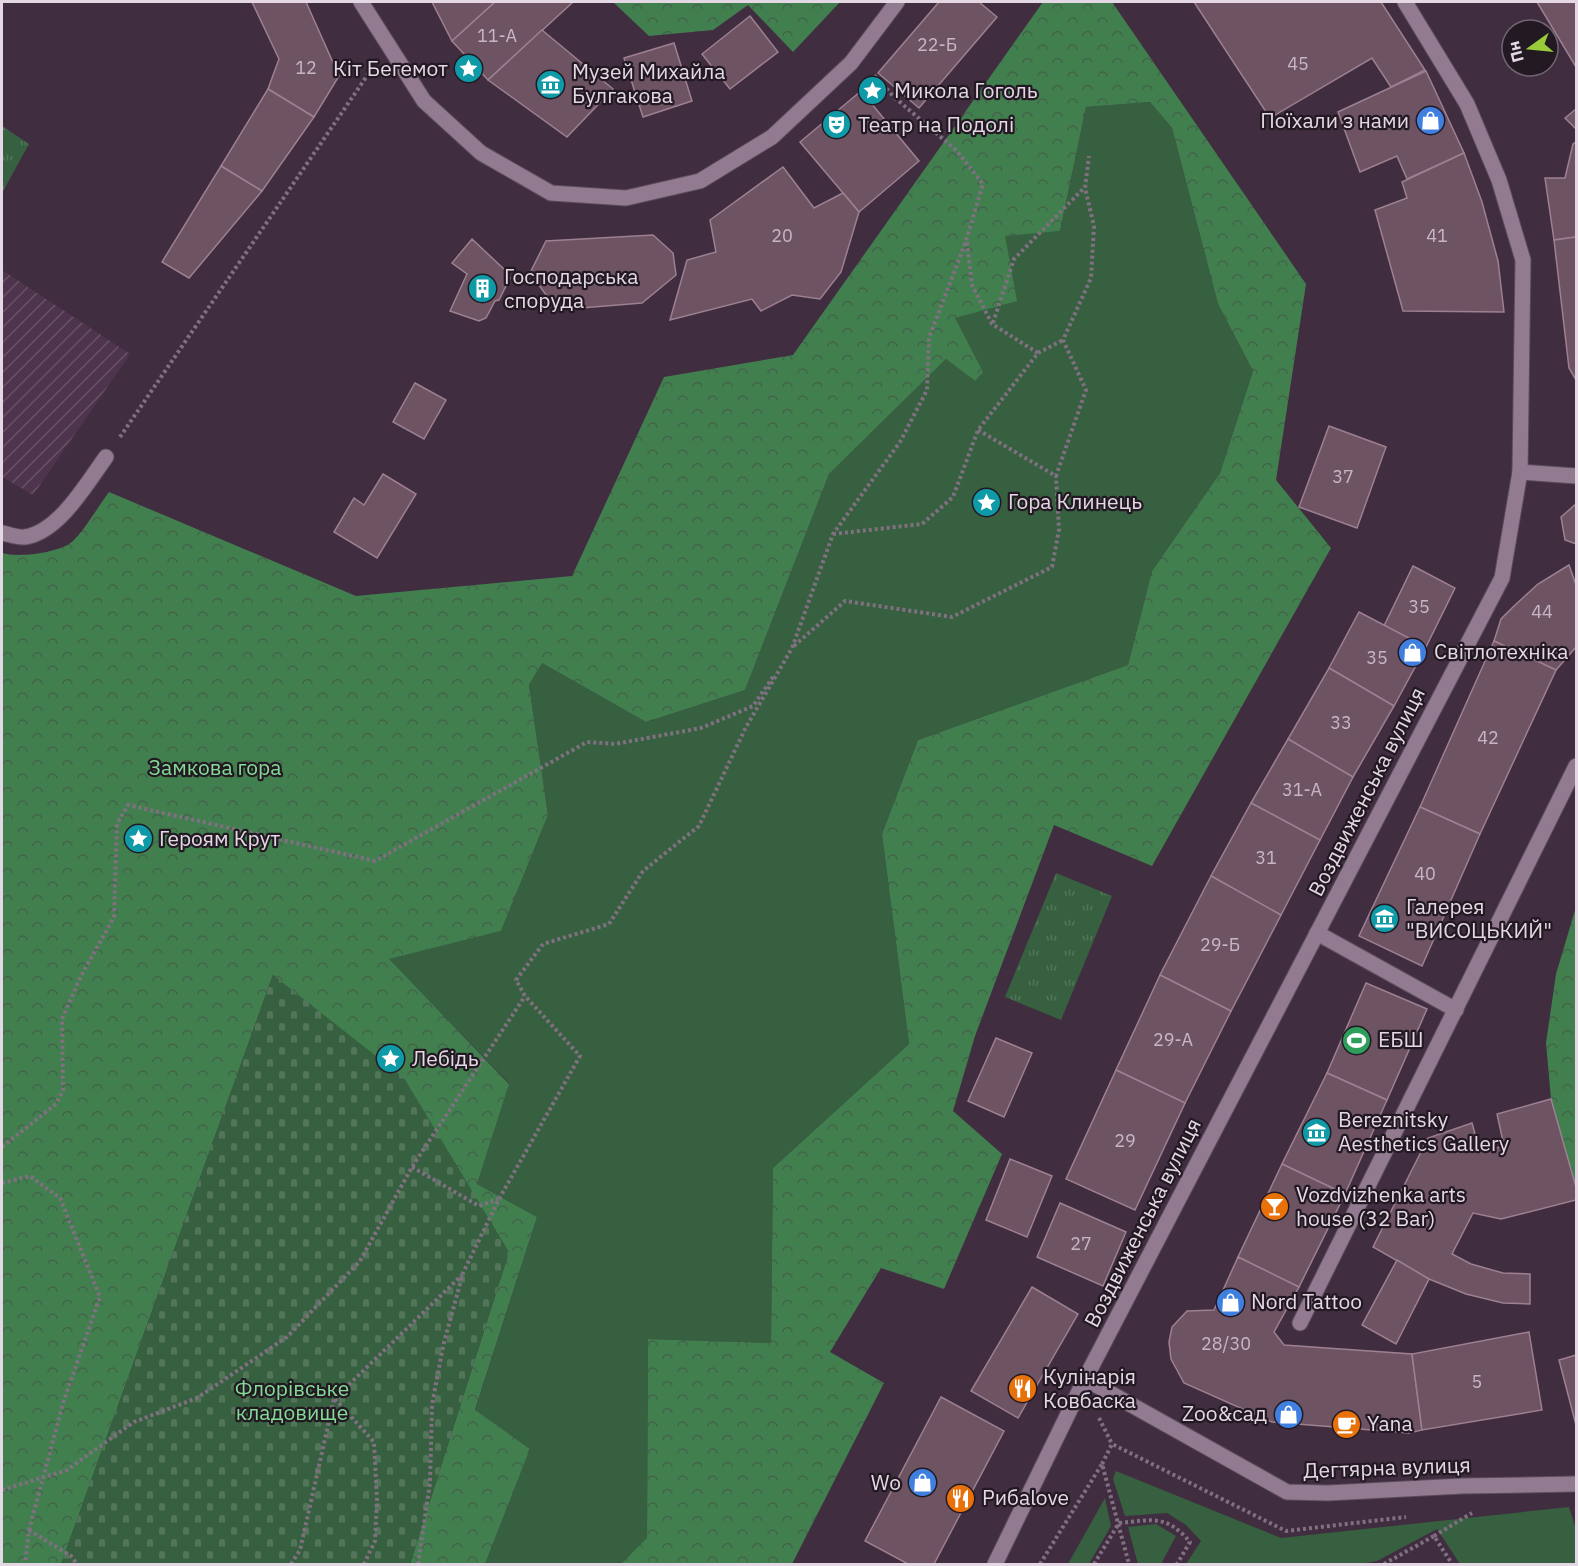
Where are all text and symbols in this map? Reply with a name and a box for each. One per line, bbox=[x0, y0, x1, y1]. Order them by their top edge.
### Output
north arrow bbox=[1500, 18, 1560, 78]
house number: 11-А bbox=[477, 24, 517, 47]
house number: 22-Б bbox=[917, 33, 957, 56]
text: Пн bbox=[1503, 39, 1528, 65]
house number: 45 bbox=[1287, 52, 1309, 75]
place icon: Кіт Бегемот bbox=[453, 53, 485, 85]
place label: Кіт Бегемот bbox=[333, 54, 448, 82]
house number: 12 bbox=[295, 56, 317, 79]
place label: Музей Михайла Булгакова bbox=[572, 57, 726, 109]
museum icon: Музей Михайла Булгакова bbox=[535, 68, 567, 100]
place icon: Микола Гоголь bbox=[857, 75, 889, 107]
place label: Микола Гоголь bbox=[894, 76, 1038, 104]
shop icon: Поїхали з нами bbox=[1414, 105, 1446, 137]
place label: Поїхали з нами bbox=[1260, 106, 1409, 134]
theatre icon: Театр на Подолі bbox=[821, 109, 853, 141]
place label: Театр на Подолі bbox=[858, 110, 1014, 138]
house number: 20 bbox=[771, 224, 793, 247]
house number: 41 bbox=[1426, 224, 1448, 247]
place label: Господарська споруда bbox=[504, 262, 638, 314]
building icon: Господарська споруда bbox=[467, 273, 499, 305]
house number: 37 bbox=[1332, 465, 1354, 488]
place icon: Гора Клинець bbox=[971, 486, 1003, 518]
place label: Гора Клинець bbox=[1008, 487, 1142, 515]
house number: 35 bbox=[1408, 595, 1430, 618]
house number: 44 bbox=[1531, 600, 1553, 623]
shop icon: Світлотехніка bbox=[1397, 636, 1429, 668]
place label: Світлотехніка bbox=[1434, 637, 1568, 665]
house number: 35 bbox=[1366, 646, 1388, 669]
street label: Воздвиженська вулиця bbox=[1301, 682, 1431, 901]
house number: 33 bbox=[1330, 711, 1352, 734]
house number: 42 bbox=[1477, 726, 1499, 749]
park label: Замкова гора bbox=[149, 753, 281, 781]
house number: 31-А bbox=[1282, 778, 1322, 801]
place icon: Героям Крут bbox=[122, 823, 154, 855]
place label: Героям Крут bbox=[159, 824, 280, 852]
house number: 31 bbox=[1255, 846, 1277, 869]
house number: 40 bbox=[1414, 862, 1436, 885]
place label: Галерея "ВИСОЦЬКИЙ" bbox=[1406, 892, 1552, 944]
museum icon: Галерея "ВИСОЦЬКИЙ" bbox=[1369, 903, 1401, 935]
house number: 29-Б bbox=[1200, 933, 1240, 956]
sports icon: ЕБШ bbox=[1341, 1024, 1373, 1056]
place label: ЕБШ bbox=[1378, 1025, 1424, 1053]
house number: 29-А bbox=[1153, 1028, 1193, 1051]
place icon: Лебідь bbox=[375, 1043, 407, 1075]
place label: Лебідь bbox=[412, 1044, 479, 1072]
place label: Bereznitsky Aesthetics Gallery bbox=[1338, 1105, 1510, 1157]
street label: Воздвиженська вулиця bbox=[1077, 1113, 1207, 1332]
museum icon: Bereznitsky Aesthetics Gallery bbox=[1301, 1116, 1333, 1148]
house number: 29 bbox=[1114, 1129, 1136, 1152]
place label: Vozdvizhenka arts house (32 Bar) bbox=[1296, 1180, 1466, 1232]
bar icon: Vozdvizhenka arts house (32 Bar) bbox=[1259, 1191, 1291, 1223]
house number: 27 bbox=[1070, 1232, 1092, 1255]
shop icon: Nord Tattoo bbox=[1214, 1286, 1246, 1318]
place label: Nord Tattoo bbox=[1251, 1287, 1362, 1315]
house number: 28/30 bbox=[1201, 1332, 1251, 1355]
place label: Кулінарія Ковбаска bbox=[1043, 1362, 1136, 1414]
house number: 5 bbox=[1472, 1370, 1482, 1393]
restaurant icon: Кулінарія Ковбаска bbox=[1006, 1373, 1038, 1405]
park label: Флорівське кладовище bbox=[235, 1374, 349, 1426]
shop icon: Zoo&сад bbox=[1272, 1398, 1304, 1430]
place label: Zoo&сад bbox=[1182, 1399, 1267, 1427]
cafe icon: Yana bbox=[1330, 1408, 1362, 1440]
place label: Yana bbox=[1367, 1409, 1413, 1437]
street label: Дегтярна вулиця bbox=[1303, 1450, 1471, 1484]
shop icon: Wo bbox=[906, 1467, 938, 1499]
place label: Wo bbox=[871, 1468, 901, 1496]
restaurant icon: Рибаlove bbox=[945, 1482, 977, 1514]
place label: Рибаlove bbox=[982, 1483, 1069, 1511]

